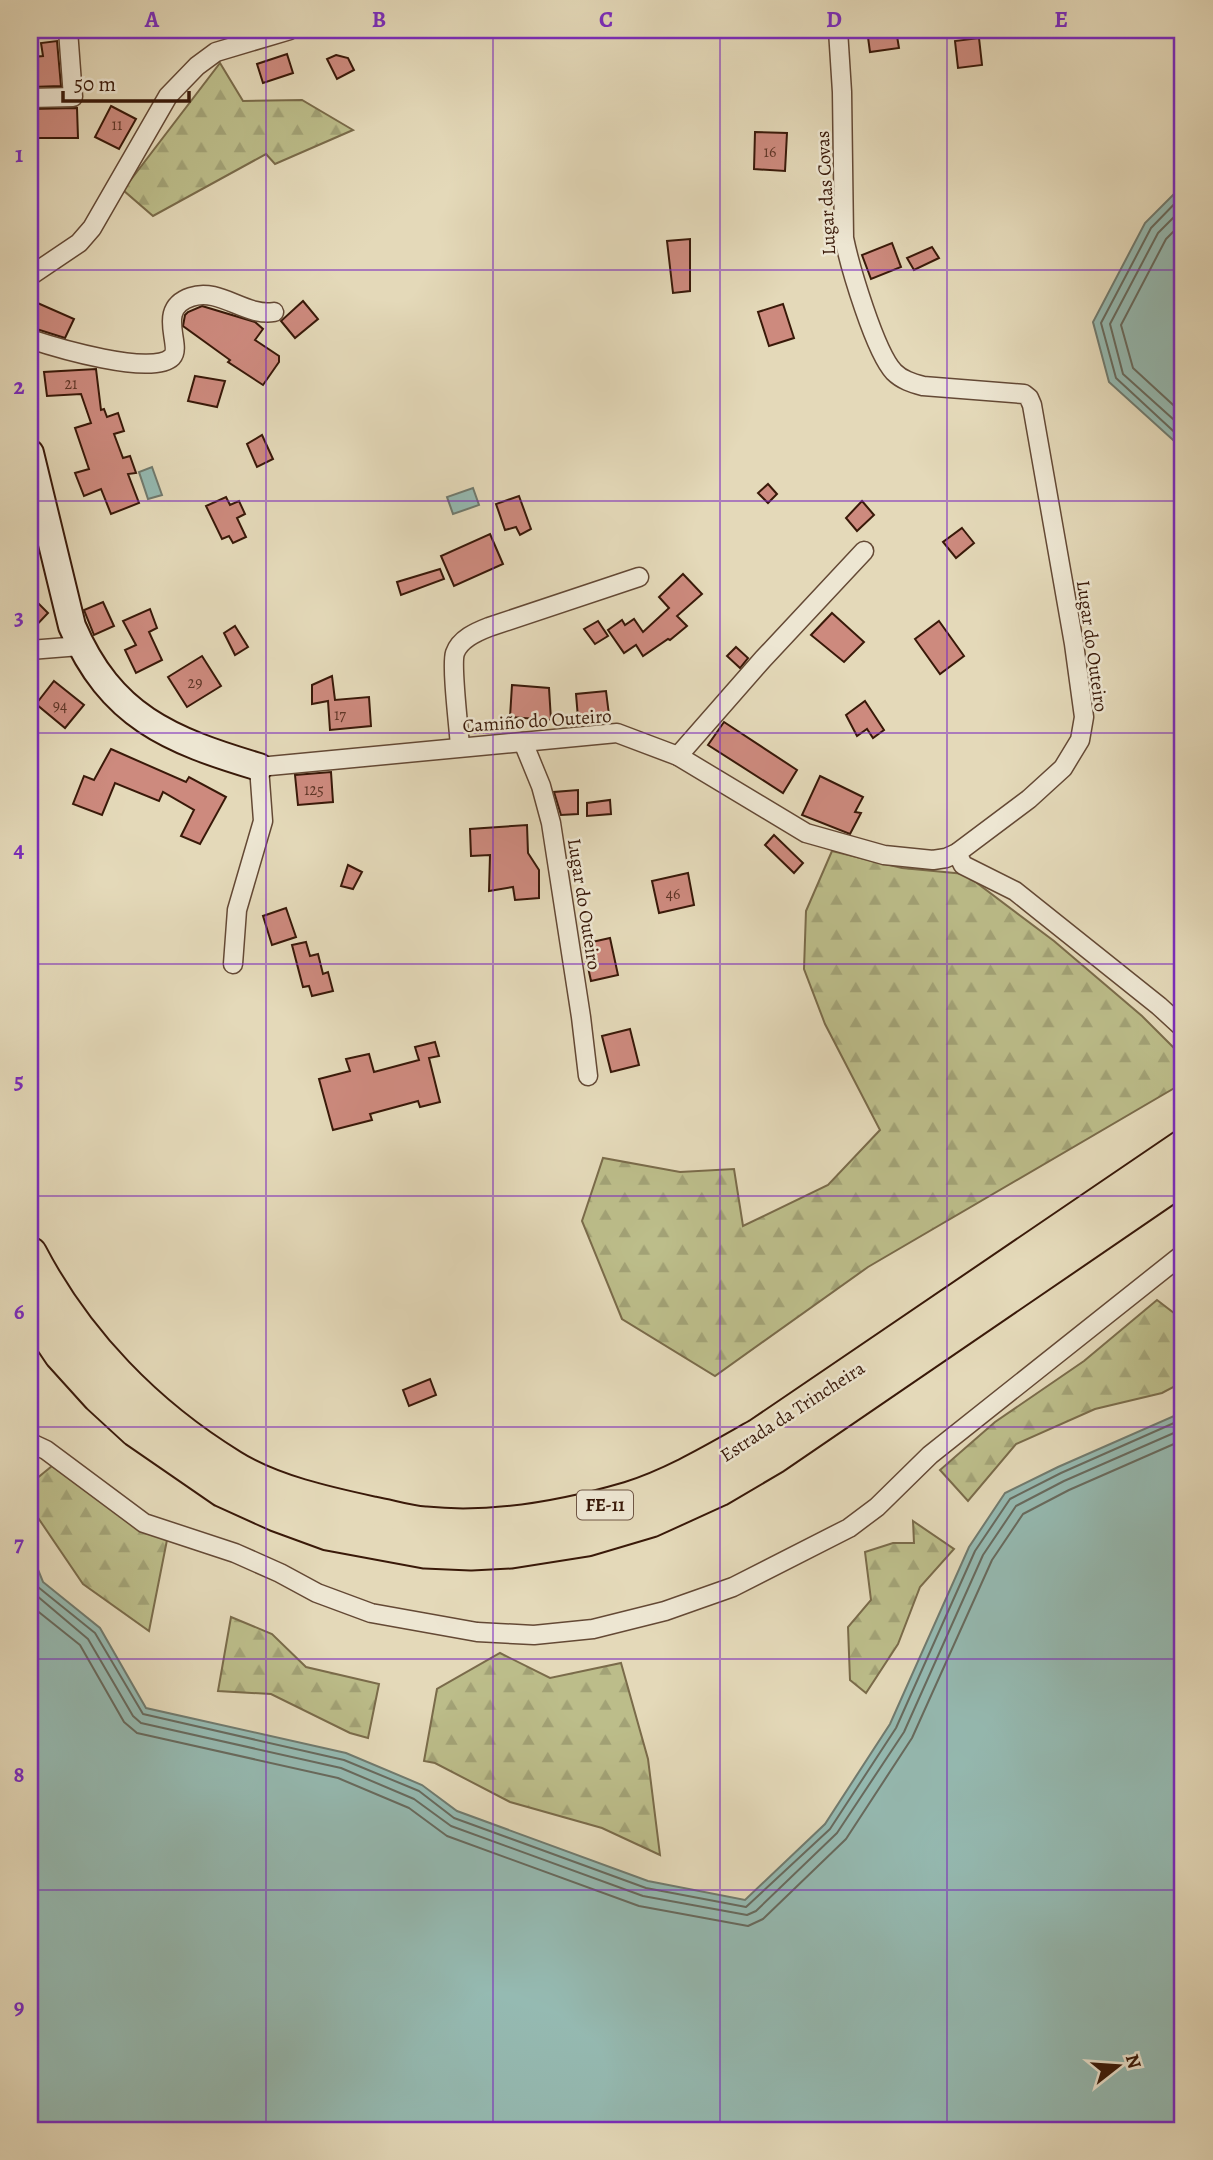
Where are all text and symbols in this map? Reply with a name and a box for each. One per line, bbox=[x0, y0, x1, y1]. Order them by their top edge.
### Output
text: A bbox=[144, 4, 160, 35]
text: B bbox=[372, 4, 386, 35]
text: C bbox=[599, 4, 613, 35]
text: D bbox=[826, 4, 842, 35]
text: E bbox=[1054, 4, 1068, 35]
scale bar bbox=[63, 60, 189, 104]
text: 50 m bbox=[74, 70, 116, 98]
house number: 11 bbox=[112, 114, 123, 136]
street label: Lugar das Covas bbox=[810, 130, 842, 256]
text: 1 bbox=[15, 139, 23, 170]
house number: 16 bbox=[764, 141, 776, 163]
text: 2 bbox=[13, 371, 25, 402]
house number: 21 bbox=[64, 373, 78, 395]
street label: Lugar do Outeiro bbox=[1070, 579, 1114, 714]
text: 3 bbox=[14, 602, 24, 633]
house number: 29 bbox=[188, 672, 202, 694]
house number: 94 bbox=[53, 695, 67, 717]
street label: Camiño do Outeiro bbox=[462, 703, 612, 739]
house number: 17 bbox=[334, 704, 346, 726]
house number: 125 bbox=[304, 779, 324, 801]
text: 4 bbox=[14, 834, 25, 865]
street label: Lugar do Outeiro bbox=[561, 837, 607, 972]
house number: 46 bbox=[666, 883, 680, 905]
text: 5 bbox=[14, 1065, 24, 1096]
text: 6 bbox=[14, 1296, 25, 1327]
street label: Estrada da Trincheira bbox=[715, 1355, 870, 1468]
road number: FE-11 bbox=[577, 1490, 633, 1520]
text: 7 bbox=[14, 1528, 24, 1559]
text: 8 bbox=[13, 1759, 25, 1790]
text: 9 bbox=[14, 1991, 24, 2022]
north arrow bbox=[1084, 2030, 1154, 2100]
text: N bbox=[1119, 2051, 1148, 2072]

